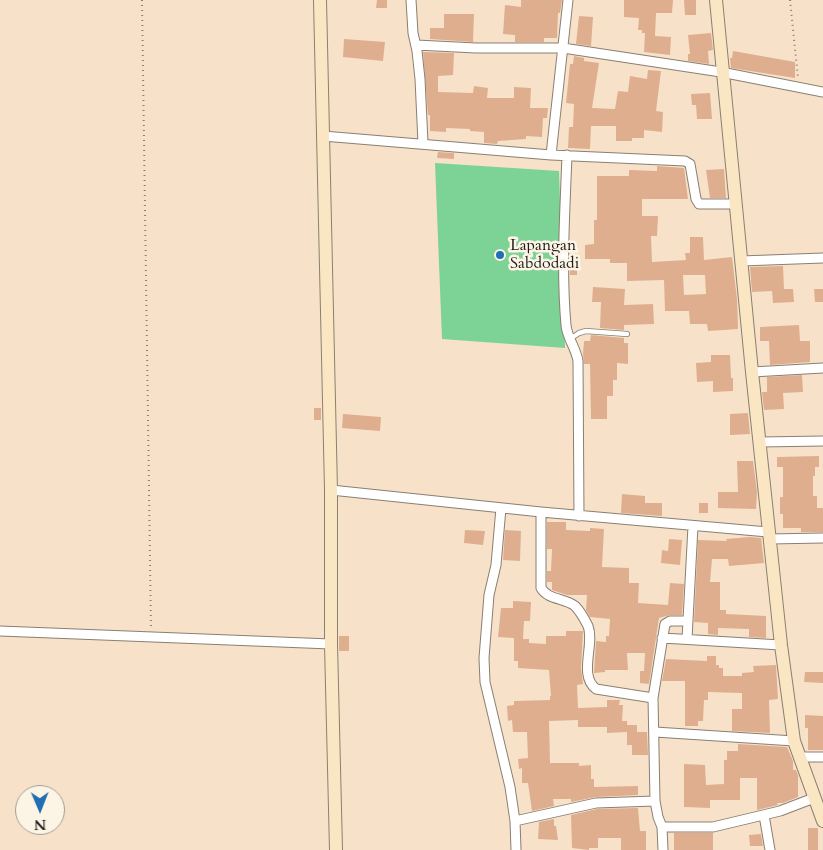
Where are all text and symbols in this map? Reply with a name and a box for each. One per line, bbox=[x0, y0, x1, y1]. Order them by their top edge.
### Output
place label: Lapangan Sabdodadi bbox=[510, 236, 579, 274]
marker: Lapangan Sabdodadi bbox=[494, 249, 506, 261]
north arrow bbox=[15, 785, 65, 835]
text: N bbox=[34, 815, 46, 834]

